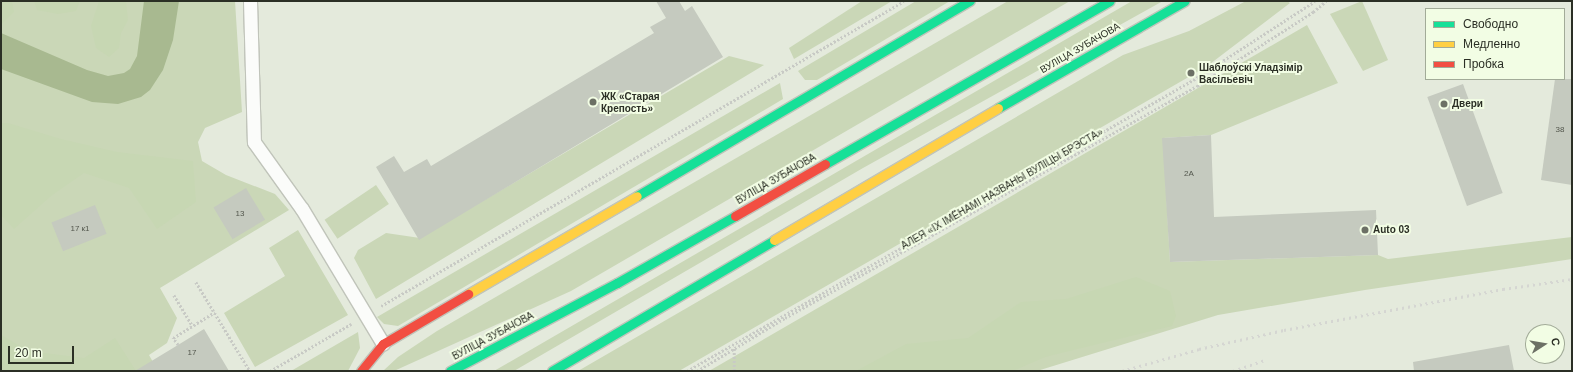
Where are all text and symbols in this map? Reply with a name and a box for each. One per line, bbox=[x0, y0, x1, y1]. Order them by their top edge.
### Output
legend bbox=[1425, 8, 1565, 80]
text: Свободно bbox=[1463, 17, 1518, 31]
street label: ВУЛІЦА ЗУБАЧОВА bbox=[1038, 20, 1122, 76]
text: Медленно bbox=[1463, 37, 1520, 51]
text: Пробка bbox=[1463, 57, 1504, 71]
place label: Шаблоўскі Уладзімір Васільевіч bbox=[1199, 61, 1303, 84]
marker: Шаблоўскі Уладзімір Васільевіч bbox=[1186, 68, 1196, 78]
place label: ЖК «Старая Крепость» bbox=[601, 90, 660, 114]
marker: ЖК «Старая Крепость» bbox=[588, 97, 598, 107]
place label: Двери bbox=[1452, 98, 1483, 110]
marker: Двери bbox=[1439, 99, 1449, 109]
house number: 38 bbox=[1556, 125, 1564, 135]
street label: АЛЕЯ «ІХ ІМЁНАМІ НАЗВАНЫ ВУЛІЦЫ БРЭСТА» bbox=[899, 126, 1105, 252]
street label: ВУЛІЦА ЗУБАЧОВА bbox=[734, 151, 818, 207]
house number: 2А bbox=[1184, 169, 1194, 179]
house number: 13 bbox=[236, 209, 244, 219]
house number: 17 к1 bbox=[70, 224, 90, 234]
place label: Auto 03 bbox=[1373, 224, 1410, 236]
marker: Auto 03 bbox=[1360, 225, 1370, 235]
street label: ВУЛІЦА ЗУБАЧОВА bbox=[450, 309, 536, 363]
north arrow bbox=[1525, 324, 1565, 364]
text: С bbox=[1549, 337, 1562, 347]
scale bar bbox=[10, 338, 76, 364]
text: 20 m bbox=[15, 346, 42, 360]
house number: 17 bbox=[188, 348, 196, 358]

